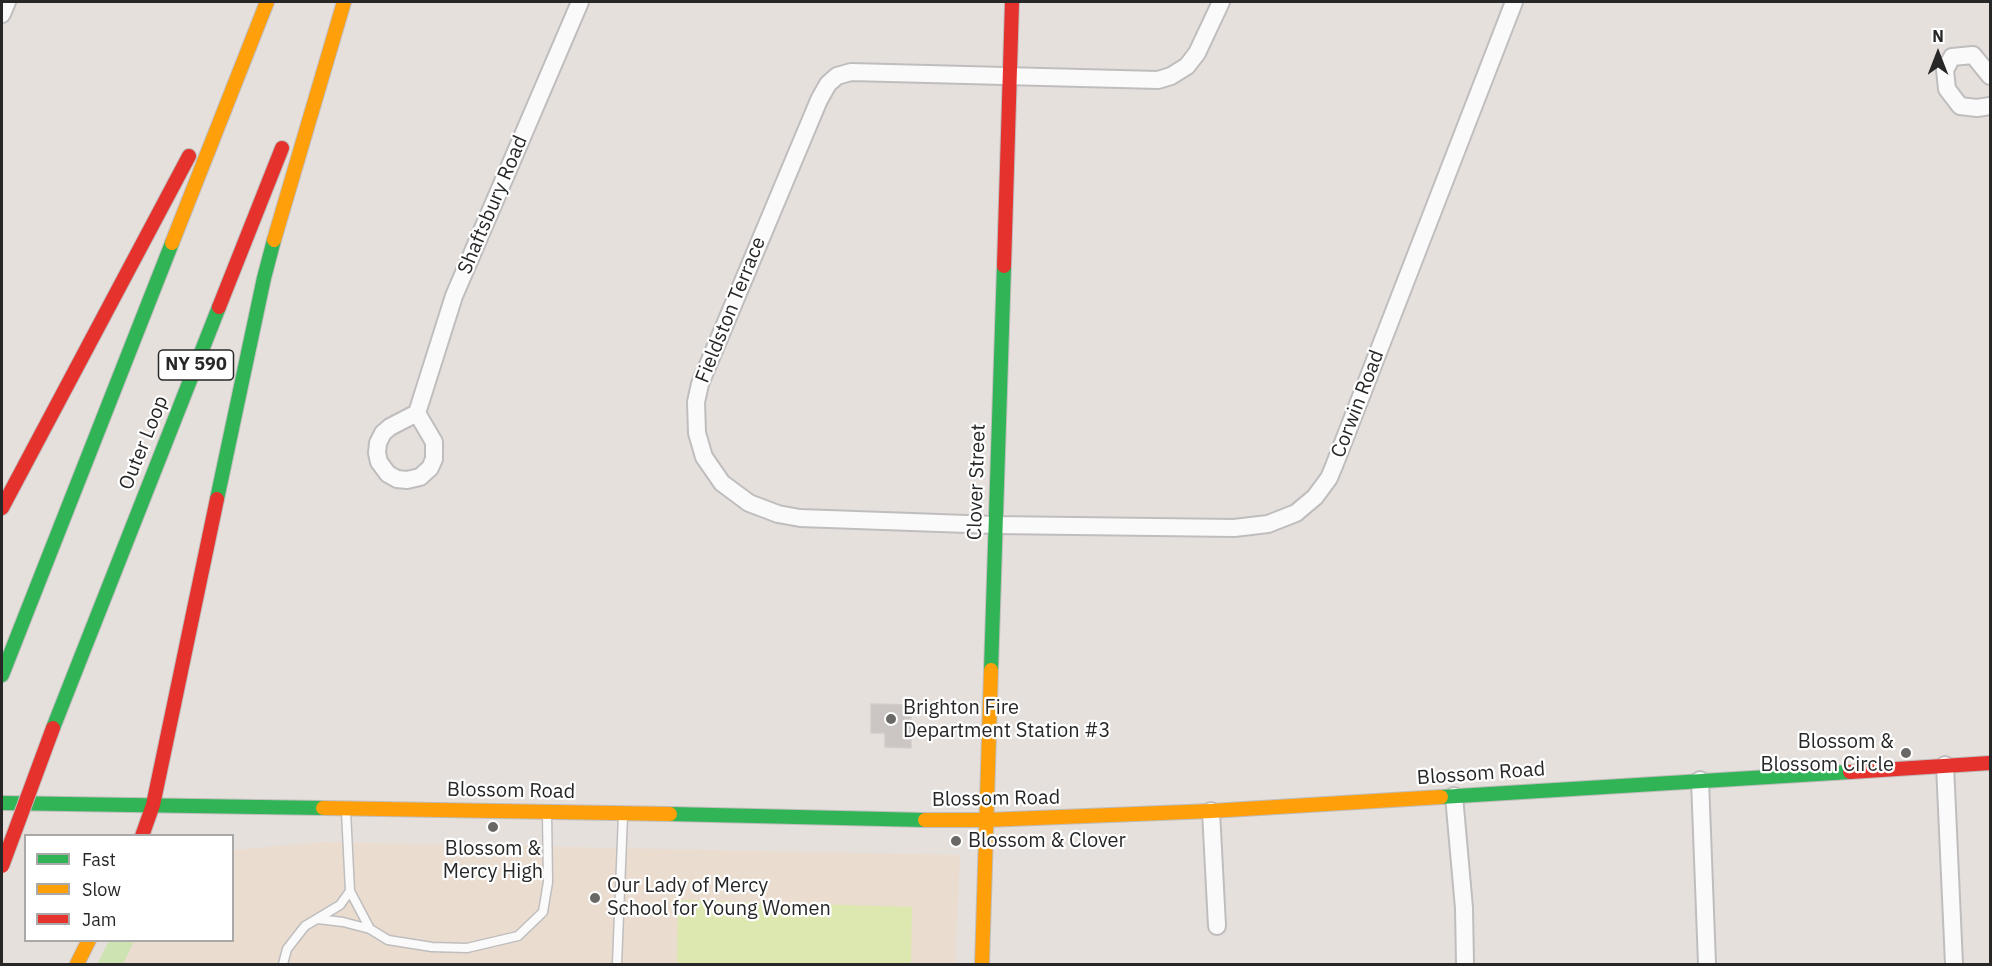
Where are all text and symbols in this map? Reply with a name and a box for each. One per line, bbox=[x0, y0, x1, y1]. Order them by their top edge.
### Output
north arrow bbox=[1908, 24, 1968, 84]
text: N bbox=[1932, 26, 1944, 46]
street label: Shaftsbury Road bbox=[453, 132, 533, 278]
street label: Fieldston Terrace bbox=[691, 233, 771, 387]
street label: Corwin Road bbox=[1326, 347, 1390, 461]
road number: NY 590 bbox=[158, 350, 234, 380]
street label: Outer Loop bbox=[114, 392, 174, 494]
street label: Clover Street bbox=[963, 423, 991, 541]
place label: Brighton Fire Department Station #3 bbox=[903, 696, 1111, 743]
marker: Brighton Fire Department Station #3 bbox=[884, 712, 898, 726]
place label: Blossom & Blossom Circle bbox=[1760, 730, 1894, 777]
marker: Blossom & Blossom Circle bbox=[1899, 746, 1913, 760]
street label: Blossom Road bbox=[1416, 758, 1546, 790]
street label: Blossom Road bbox=[447, 778, 575, 804]
street label: Blossom Road bbox=[932, 786, 1060, 812]
marker: Blossom & Mercy High bbox=[486, 820, 500, 834]
place label: Blossom & Clover bbox=[968, 829, 1126, 853]
legend bbox=[24, 834, 234, 942]
marker: Blossom & Clover bbox=[949, 834, 963, 848]
place label: Blossom & Mercy High bbox=[443, 837, 543, 884]
text: Fast bbox=[82, 848, 116, 871]
place label: Our Lady of Mercy School for Young Women bbox=[607, 874, 831, 921]
text: Slow bbox=[82, 878, 121, 901]
marker: Our Lady of Mercy School for Young Women bbox=[588, 891, 602, 905]
text: Jam bbox=[82, 908, 117, 931]

